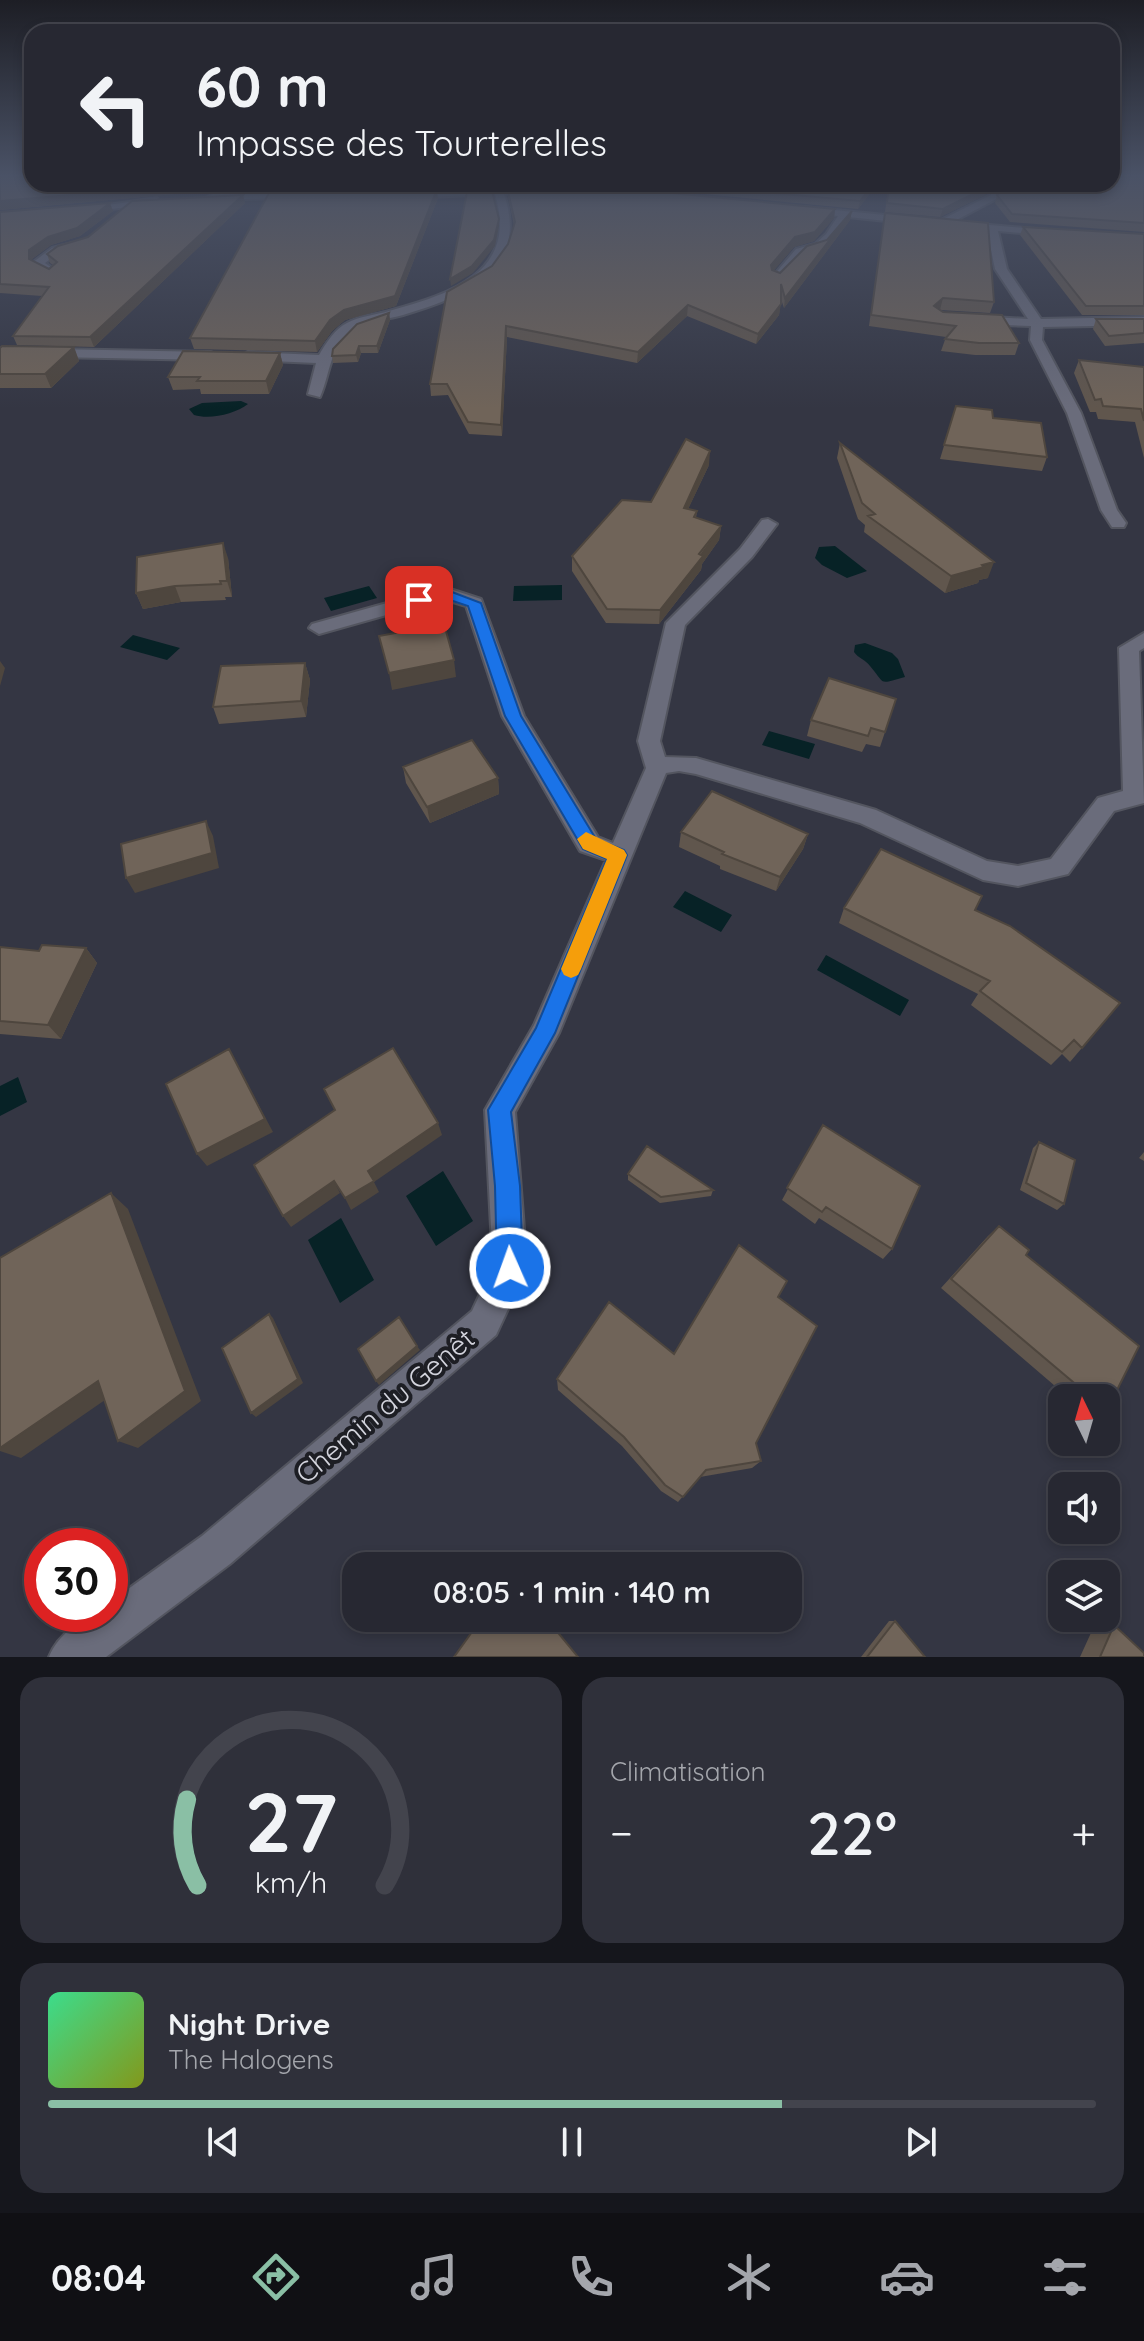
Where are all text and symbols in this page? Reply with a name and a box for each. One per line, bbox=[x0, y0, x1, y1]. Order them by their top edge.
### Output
text: 60 m bbox=[196, 51, 329, 121]
icon: left bbox=[64, 56, 168, 160]
text: Impasse des Tourterelles bbox=[196, 120, 607, 165]
pin bbox=[385, 566, 453, 634]
icon: arrive bbox=[397, 578, 441, 622]
position arrow bbox=[468, 1226, 552, 1310]
street label: Chemin du Genêt bbox=[288, 1320, 481, 1491]
north arrow bbox=[1048, 1384, 1120, 1456]
map controls bbox=[1048, 1384, 1120, 1632]
button: sound bbox=[1048, 1472, 1120, 1544]
speed limit sign: 30 bbox=[24, 1528, 128, 1632]
button: layers bbox=[1048, 1560, 1120, 1632]
text: 08:05 · 1 min · 140 m bbox=[433, 1573, 711, 1611]
text: Climatisation bbox=[610, 1755, 766, 1788]
text: 27 bbox=[244, 1769, 338, 1873]
text: 22° bbox=[807, 1795, 897, 1870]
text: − bbox=[610, 1805, 633, 1860]
text: + bbox=[1071, 1805, 1096, 1860]
text: km/h bbox=[255, 1864, 327, 1900]
text: Night Drive bbox=[168, 2005, 330, 2043]
text: The Halogens bbox=[168, 2043, 334, 2076]
icon: previous bbox=[201, 2120, 245, 2164]
icon: pause bbox=[550, 2120, 594, 2164]
icon: next bbox=[899, 2120, 943, 2164]
icon: directions bbox=[248, 2249, 304, 2305]
icon: music bbox=[406, 2249, 462, 2305]
icon: phone bbox=[563, 2249, 619, 2305]
icon: climate bbox=[721, 2249, 777, 2305]
icon: car bbox=[879, 2249, 935, 2305]
icon: filters bbox=[1037, 2249, 1093, 2305]
text: 08:04 bbox=[51, 2255, 146, 2300]

